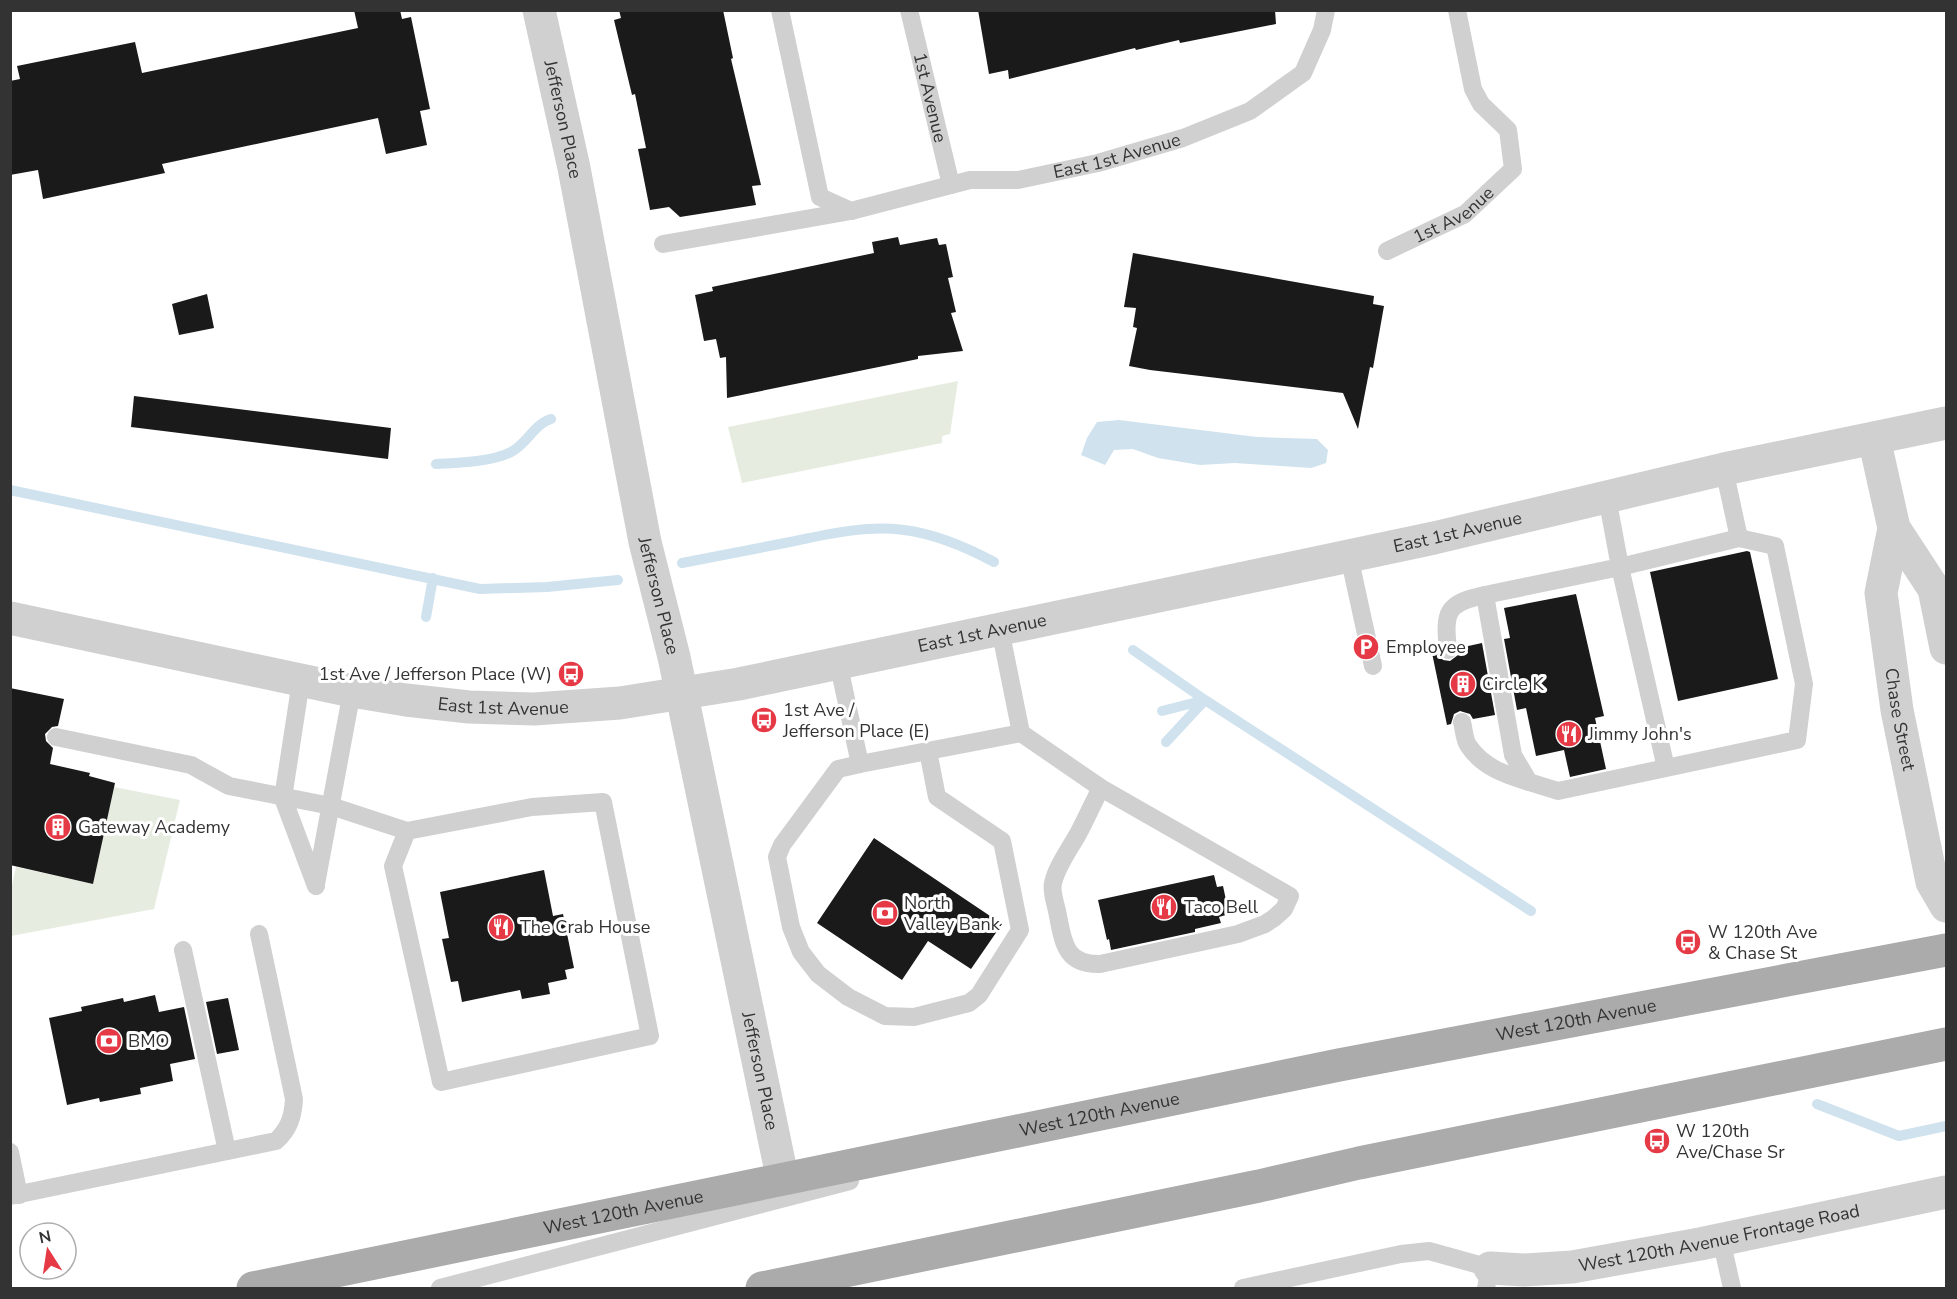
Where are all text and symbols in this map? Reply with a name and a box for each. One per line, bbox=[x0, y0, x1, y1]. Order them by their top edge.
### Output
street label: 1st Avenue bbox=[908, 50, 952, 145]
street label: Jefferson Place bbox=[538, 57, 588, 180]
street label: East 1st Avenue bbox=[1051, 127, 1183, 184]
street label: 1st Avenue bbox=[1409, 181, 1499, 249]
street label: East 1st Avenue bbox=[1391, 506, 1524, 558]
street label: Jefferson Place bbox=[632, 534, 685, 657]
street label: East 1st Avenue bbox=[916, 608, 1049, 658]
parking icon: Employee bbox=[1351, 632, 1381, 662]
place label: Employee bbox=[1386, 635, 1466, 659]
bus stop icon: 1st Ave / Jefferson Place (W) bbox=[556, 659, 586, 689]
place label: 1st Ave / Jefferson Place (W) bbox=[319, 662, 552, 686]
street label: Chase Street bbox=[1879, 666, 1921, 773]
building icon: Circle K bbox=[1448, 669, 1478, 699]
place label: Circle K bbox=[1482, 672, 1544, 696]
street label: East 1st Avenue bbox=[436, 692, 569, 721]
place label: 1st Ave / Jefferson Place (E) bbox=[782, 698, 930, 743]
bus stop icon: 1st Ave / Jefferson Place (E) bbox=[749, 705, 779, 735]
restaurant icon: Jimmy John's bbox=[1554, 719, 1584, 749]
place label: Jimmy John's bbox=[1587, 722, 1692, 746]
building icon: Gateway Academy bbox=[43, 812, 73, 842]
place label: Gateway Academy bbox=[78, 815, 231, 839]
place label: North Valley Bank bbox=[903, 891, 1001, 936]
restaurant icon: Taco Bell bbox=[1149, 892, 1179, 922]
place label: Taco Bell bbox=[1184, 895, 1259, 919]
bank icon: North Valley Bank bbox=[870, 898, 900, 928]
restaurant icon: The Crab House bbox=[486, 912, 516, 942]
place label: The Crab House bbox=[520, 915, 650, 939]
place label: W 120th Ave & Chase St bbox=[1708, 920, 1817, 965]
bus stop icon: W 120th Ave & Chase St bbox=[1673, 927, 1703, 957]
street label: West 120th Avenue bbox=[1494, 993, 1658, 1047]
street label: Jefferson Place bbox=[736, 1009, 784, 1132]
bank icon: BMO bbox=[94, 1026, 124, 1056]
place label: BMO bbox=[128, 1029, 169, 1053]
street label: West 120th Avenue bbox=[1017, 1086, 1181, 1142]
place label: W 120th Ave/Chase Sr bbox=[1676, 1119, 1785, 1164]
bus stop icon: W 120th Ave/Chase Sr bbox=[1642, 1126, 1672, 1156]
street label: West 120th Avenue bbox=[541, 1184, 705, 1240]
street label: West 120th Avenue Frontage Road bbox=[1576, 1199, 1862, 1278]
north arrow bbox=[18, 1221, 78, 1281]
text: N bbox=[37, 1225, 53, 1249]

